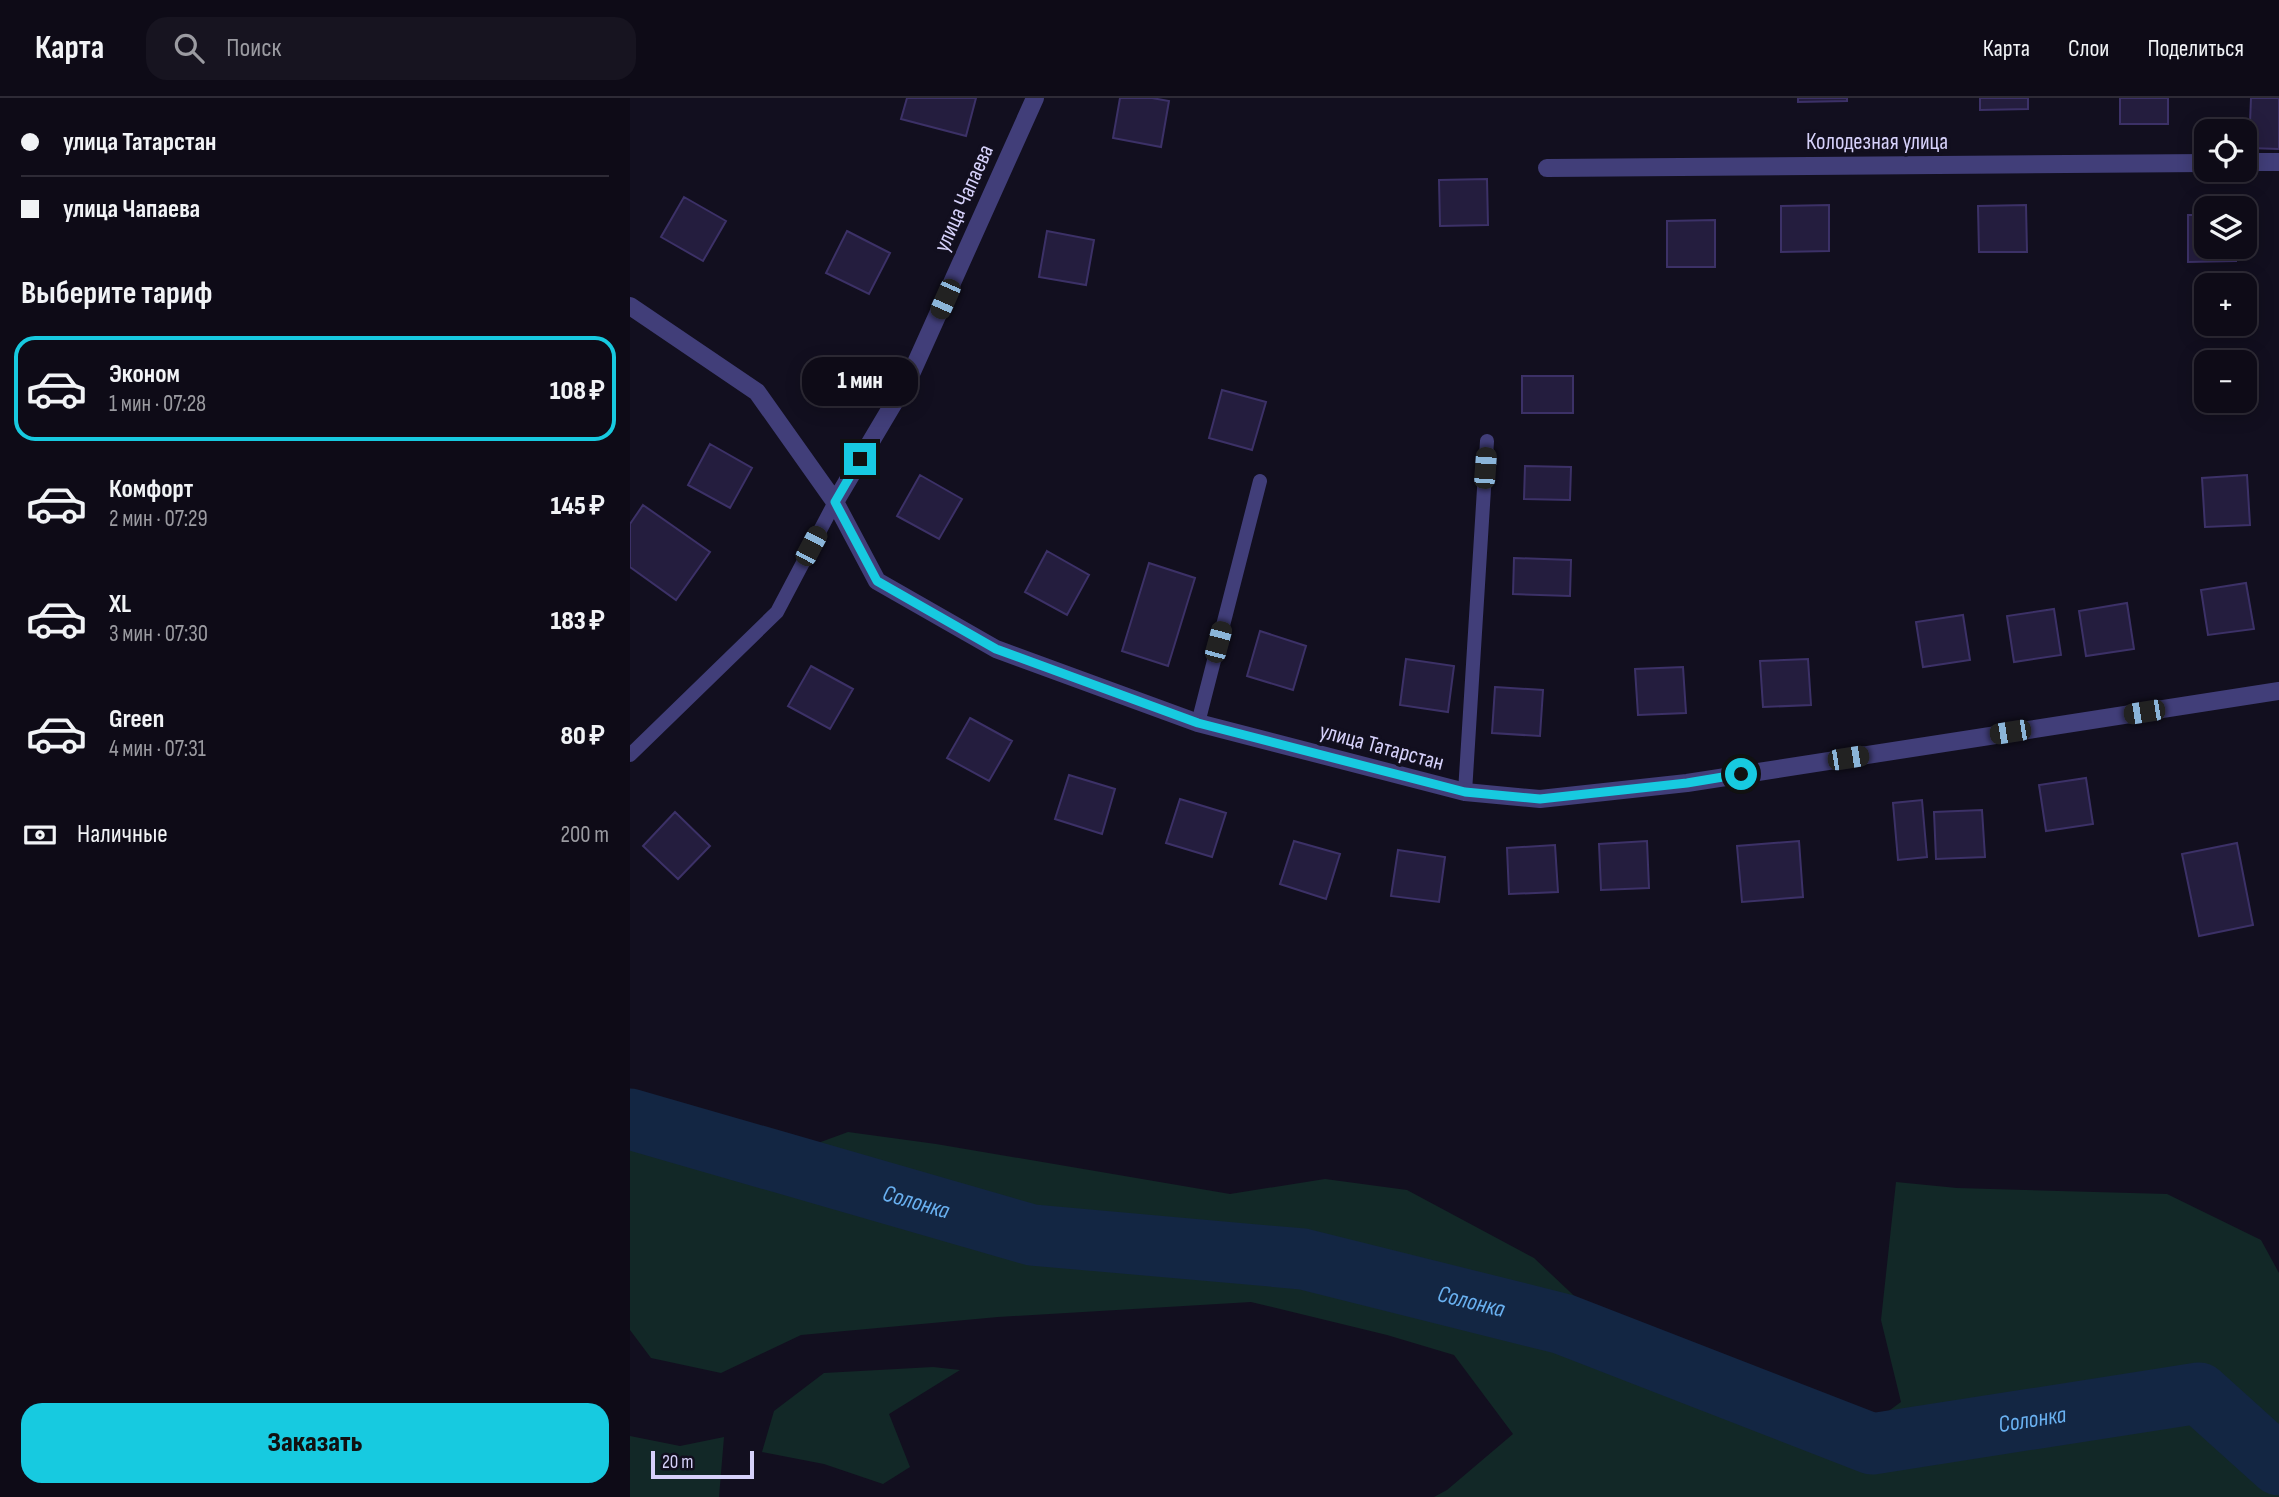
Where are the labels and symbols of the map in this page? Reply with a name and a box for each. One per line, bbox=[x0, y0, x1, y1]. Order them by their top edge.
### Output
street label: Колодезная улица bbox=[1806, 128, 1948, 156]
street label: улица Чапаева bbox=[928, 140, 1000, 256]
car bbox=[927, 276, 964, 322]
callout: 1 мин bbox=[802, 358, 918, 406]
route end bbox=[844, 443, 876, 475]
car bbox=[1474, 446, 1497, 490]
car bbox=[792, 523, 831, 569]
car bbox=[1203, 619, 1234, 665]
car bbox=[2122, 698, 2167, 726]
street label: улица Татарстан bbox=[1316, 717, 1447, 777]
car bbox=[1988, 718, 2033, 746]
car bbox=[1826, 744, 1871, 772]
route start bbox=[1725, 758, 1757, 790]
water label: Солонка bbox=[879, 1179, 953, 1226]
water label: Солонка bbox=[1435, 1279, 1508, 1324]
water label: Солонка bbox=[1996, 1400, 2068, 1439]
scale bar bbox=[651, 1448, 754, 1480]

